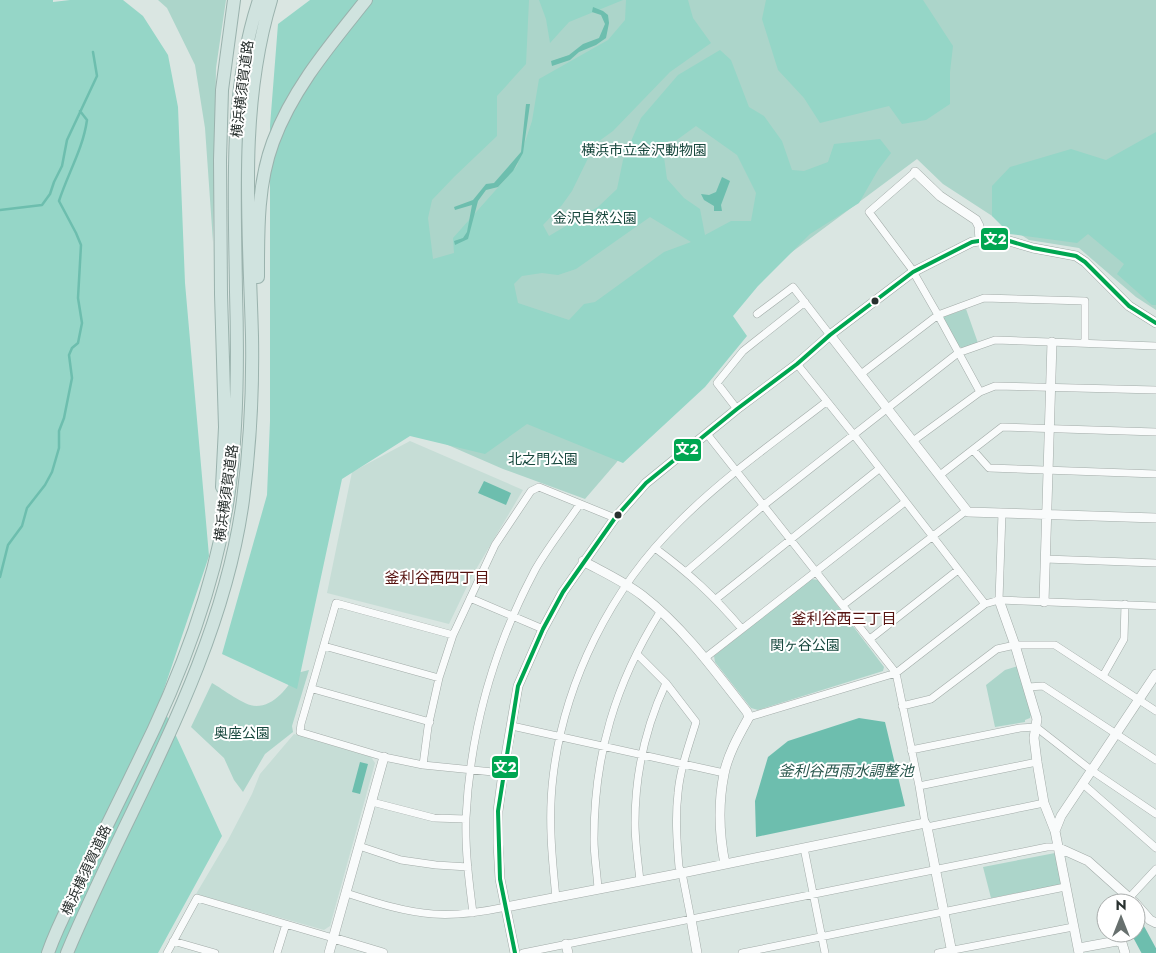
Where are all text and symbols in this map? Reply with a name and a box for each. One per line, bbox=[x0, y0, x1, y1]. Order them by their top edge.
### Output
street label: 横浜横須賀道路 bbox=[226, 39, 258, 139]
park label: 横浜市立金沢動物園 bbox=[581, 140, 707, 160]
park label: 金沢自然公園 bbox=[553, 208, 637, 228]
line badge: 文2 bbox=[980, 227, 1009, 251]
text: 文2 bbox=[983, 229, 1007, 249]
unlabelled marker bbox=[870, 296, 880, 306]
line badge: 文2 bbox=[673, 438, 702, 462]
text: 文2 bbox=[675, 439, 699, 459]
street label: 横浜横須賀道路 bbox=[209, 443, 243, 543]
park label: 北之門公園 bbox=[508, 449, 578, 469]
unlabelled marker bbox=[613, 510, 623, 520]
district label: 釜利谷西四丁目 bbox=[384, 567, 490, 589]
district label: 釜利谷西三丁目 bbox=[791, 608, 897, 630]
park label: 関ヶ谷公園 bbox=[770, 635, 840, 655]
park label: 奥座公園 bbox=[214, 723, 270, 743]
line badge: 文2 bbox=[491, 755, 519, 779]
text: 文2 bbox=[493, 757, 517, 777]
water label: 釜利谷西雨水調整池 bbox=[778, 760, 915, 782]
street label: 横浜横須賀道路 bbox=[56, 821, 116, 919]
north arrow bbox=[1096, 893, 1146, 943]
text: N bbox=[1115, 895, 1127, 915]

